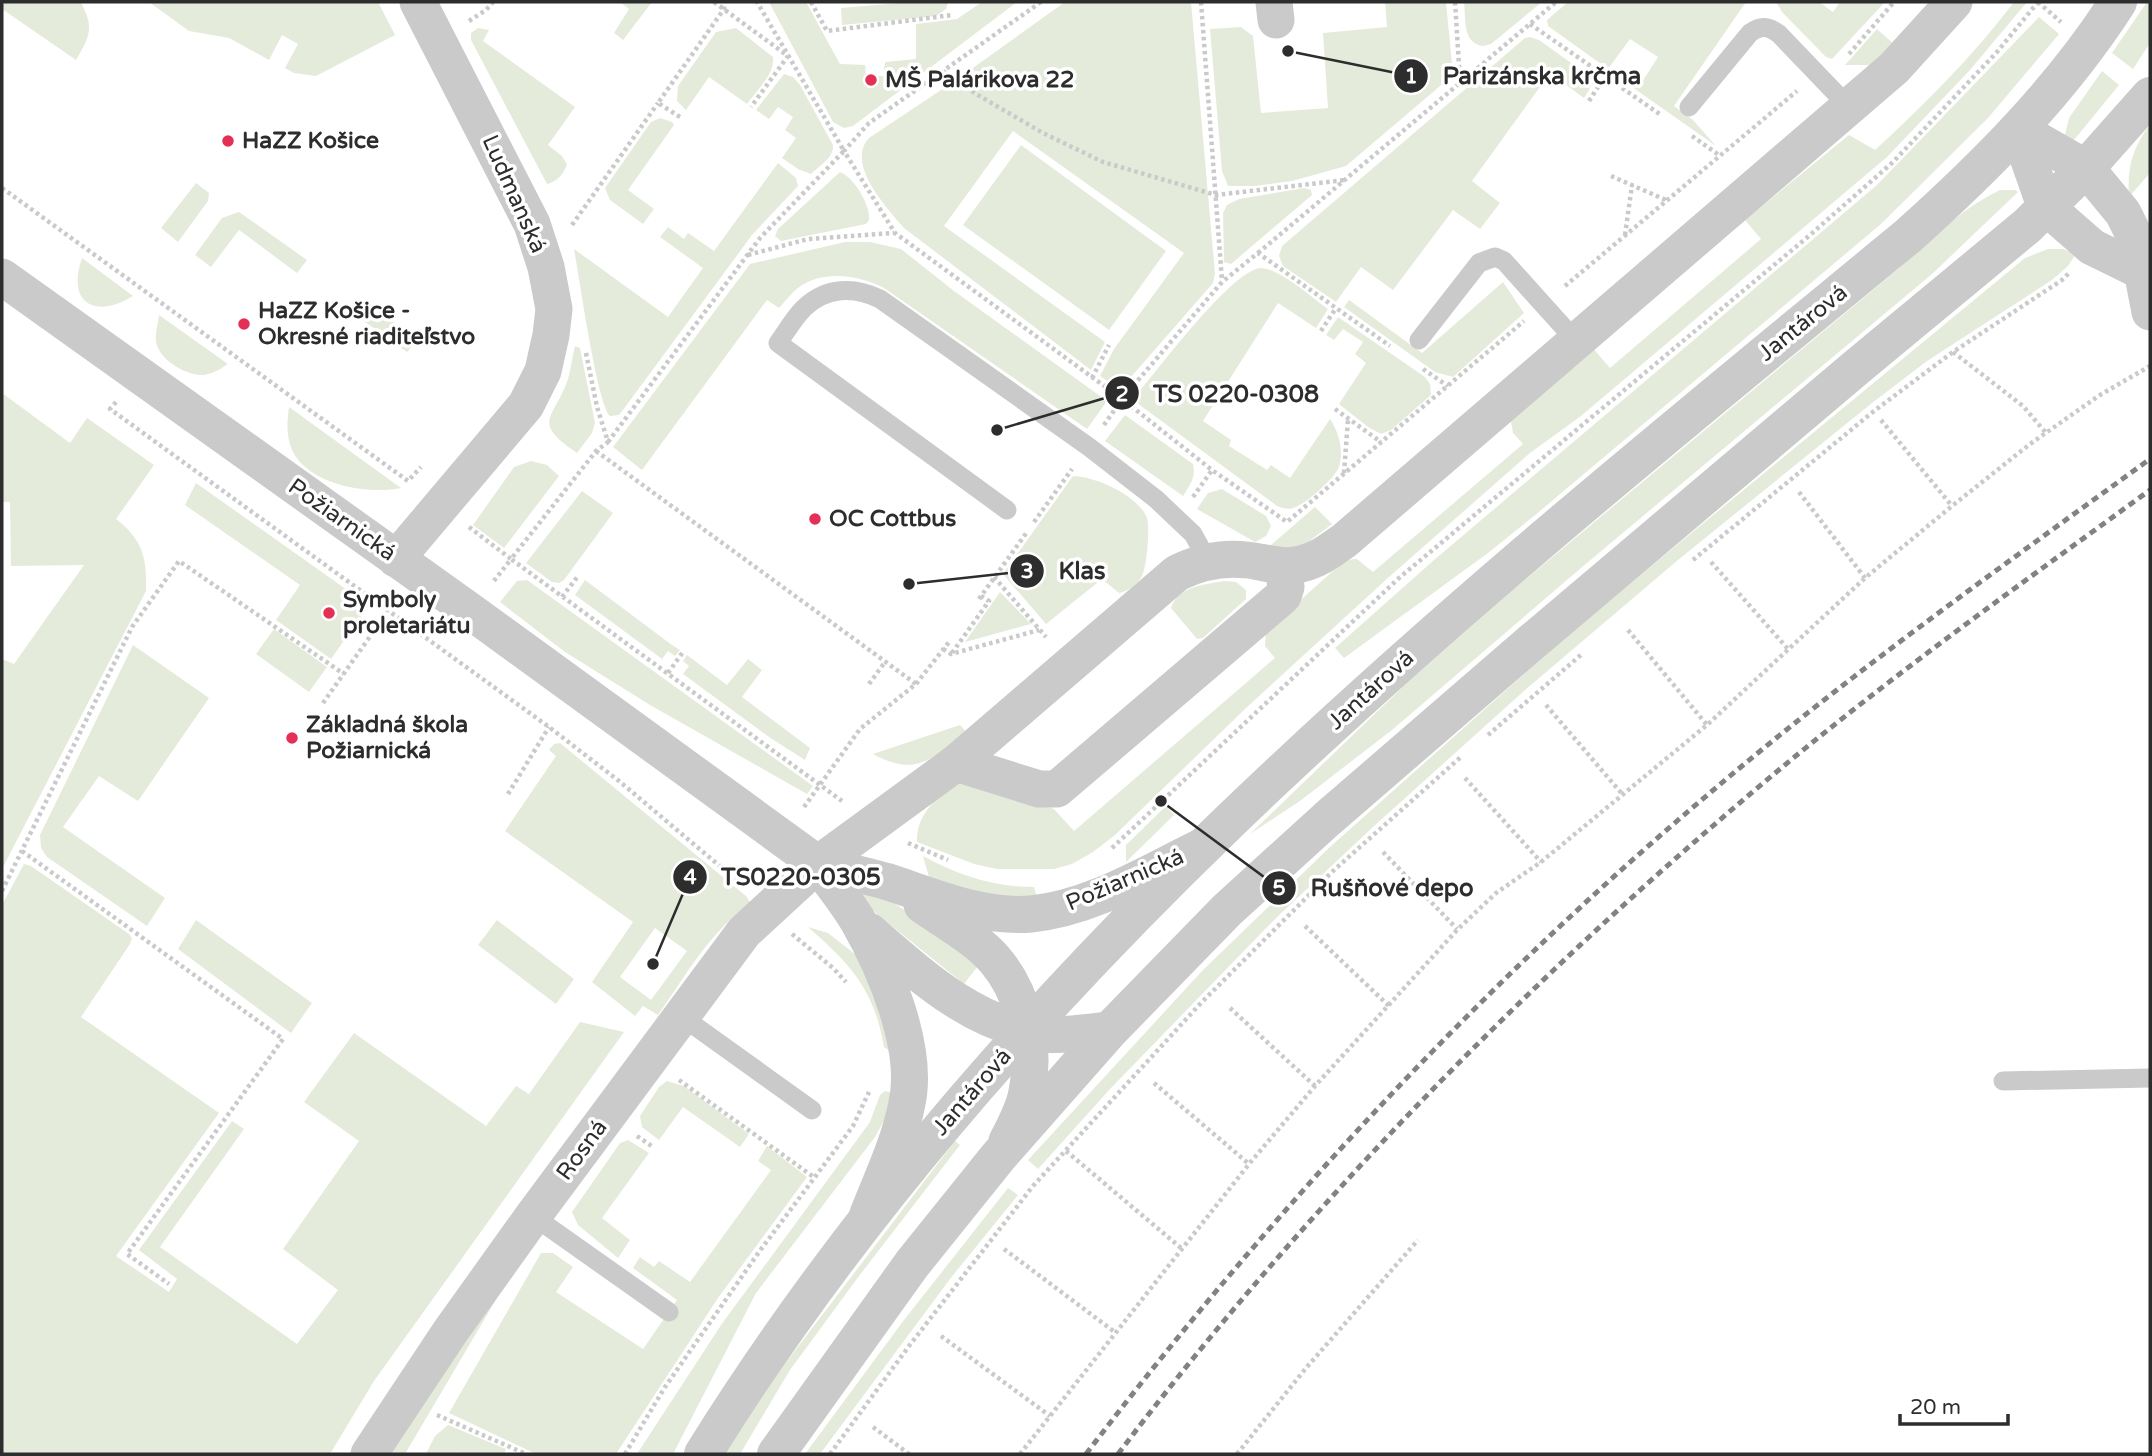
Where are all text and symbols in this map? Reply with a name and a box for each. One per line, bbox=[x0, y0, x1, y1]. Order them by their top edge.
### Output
callout: Parizánska krčma bbox=[1393, 53, 1655, 98]
text: Parizánska krčma bbox=[1443, 62, 1641, 91]
text: 1 bbox=[1404, 64, 1418, 89]
place label: MŠ Palárikova 22 bbox=[885, 66, 1074, 94]
marker: MŠ Palárikova 22 bbox=[863, 72, 879, 88]
place label: HaZZ Košice bbox=[242, 127, 379, 155]
street label: Ludmanská bbox=[476, 131, 552, 257]
marker: HaZZ Košice bbox=[220, 133, 236, 149]
street label: Jantárová bbox=[1753, 279, 1853, 367]
place label: HaZZ Košice - Okresné riaditeľstvo bbox=[258, 297, 475, 351]
marker: HaZZ Košice - Okresné riaditeľstvo bbox=[236, 316, 252, 332]
callout: TS 0220-0308 bbox=[1104, 371, 1333, 416]
text: TS 0220-0308 bbox=[1152, 380, 1319, 409]
text: 2 bbox=[1115, 382, 1129, 407]
street label: Požiarnická bbox=[283, 473, 401, 567]
place label: OC Cottbus bbox=[829, 505, 956, 533]
marker: OC Cottbus bbox=[807, 511, 823, 527]
callout: Klas bbox=[1009, 548, 1119, 593]
text: Klas bbox=[1058, 557, 1106, 586]
text: 3 bbox=[1020, 559, 1034, 584]
place label: Symboly proletariátu bbox=[343, 586, 470, 640]
marker: Symboly proletariátu bbox=[321, 605, 337, 621]
street label: Jantárová bbox=[1322, 644, 1420, 736]
place label: Základná škola Požiarnická bbox=[306, 711, 468, 765]
marker: Základná škola Požiarnická bbox=[284, 730, 300, 746]
street label: Požiarnická bbox=[1062, 843, 1188, 917]
callout: TS0220-0305 bbox=[673, 854, 895, 899]
text: TS0220-0305 bbox=[720, 863, 881, 892]
text: 4 bbox=[683, 865, 697, 890]
callout: Rušňové depo bbox=[1262, 865, 1488, 910]
text: Rušňové depo bbox=[1310, 874, 1474, 903]
text: 5 bbox=[1272, 876, 1286, 901]
street label: Jantárová bbox=[927, 1043, 1017, 1141]
street label: Rosná bbox=[551, 1114, 613, 1186]
scale bar bbox=[1900, 1382, 2008, 1426]
text: 20 m bbox=[1910, 1395, 1961, 1420]

